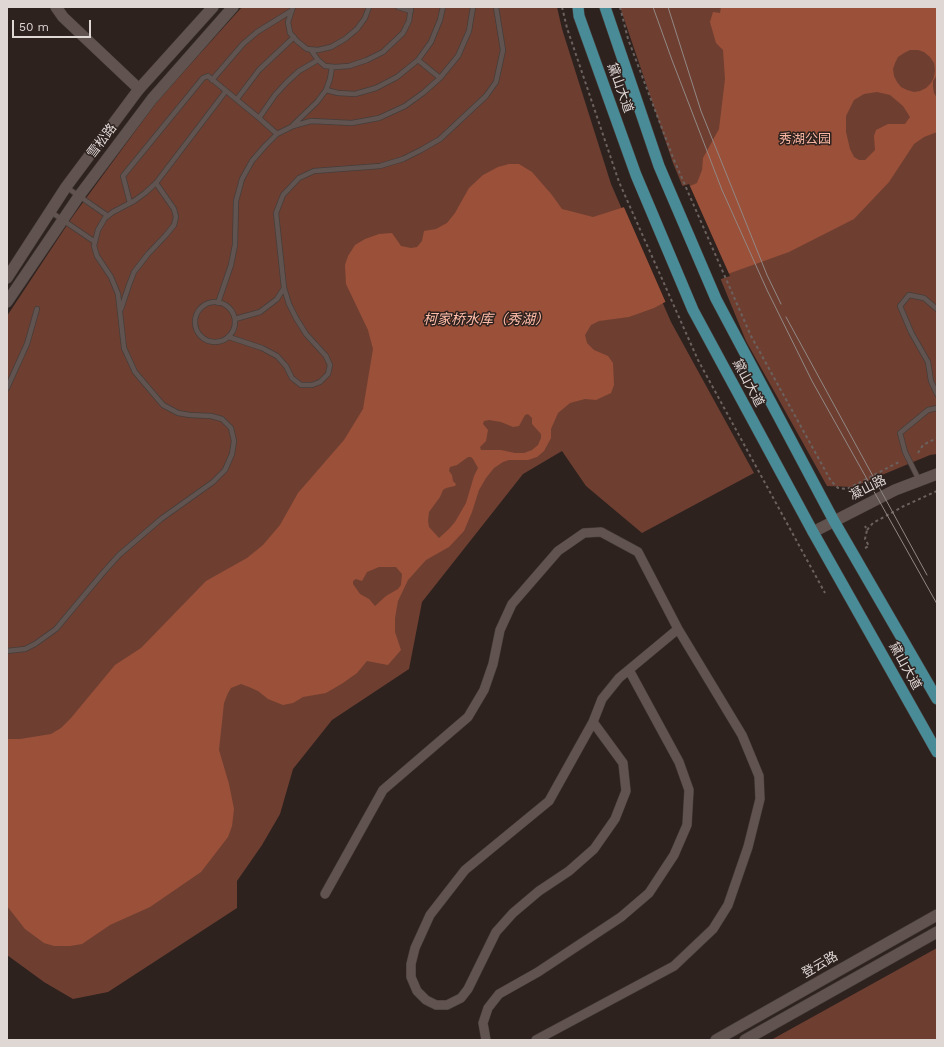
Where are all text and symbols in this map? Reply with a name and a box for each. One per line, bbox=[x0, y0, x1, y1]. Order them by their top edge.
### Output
scale bar bbox=[14, 12, 93, 38]
text: 50 m bbox=[19, 20, 49, 34]
street label: 黛山大道 bbox=[604, 61, 636, 115]
street label: 雪松路 bbox=[84, 121, 120, 161]
park label: 秀湖公园 bbox=[779, 131, 831, 147]
water label: 柯家桥水库（秀湖） bbox=[423, 312, 549, 328]
street label: 黛山大道 bbox=[729, 356, 767, 410]
street label: 凝山路 bbox=[847, 472, 889, 504]
street label: 黛山大道 bbox=[886, 639, 924, 693]
street label: 登云路 bbox=[799, 948, 841, 982]

